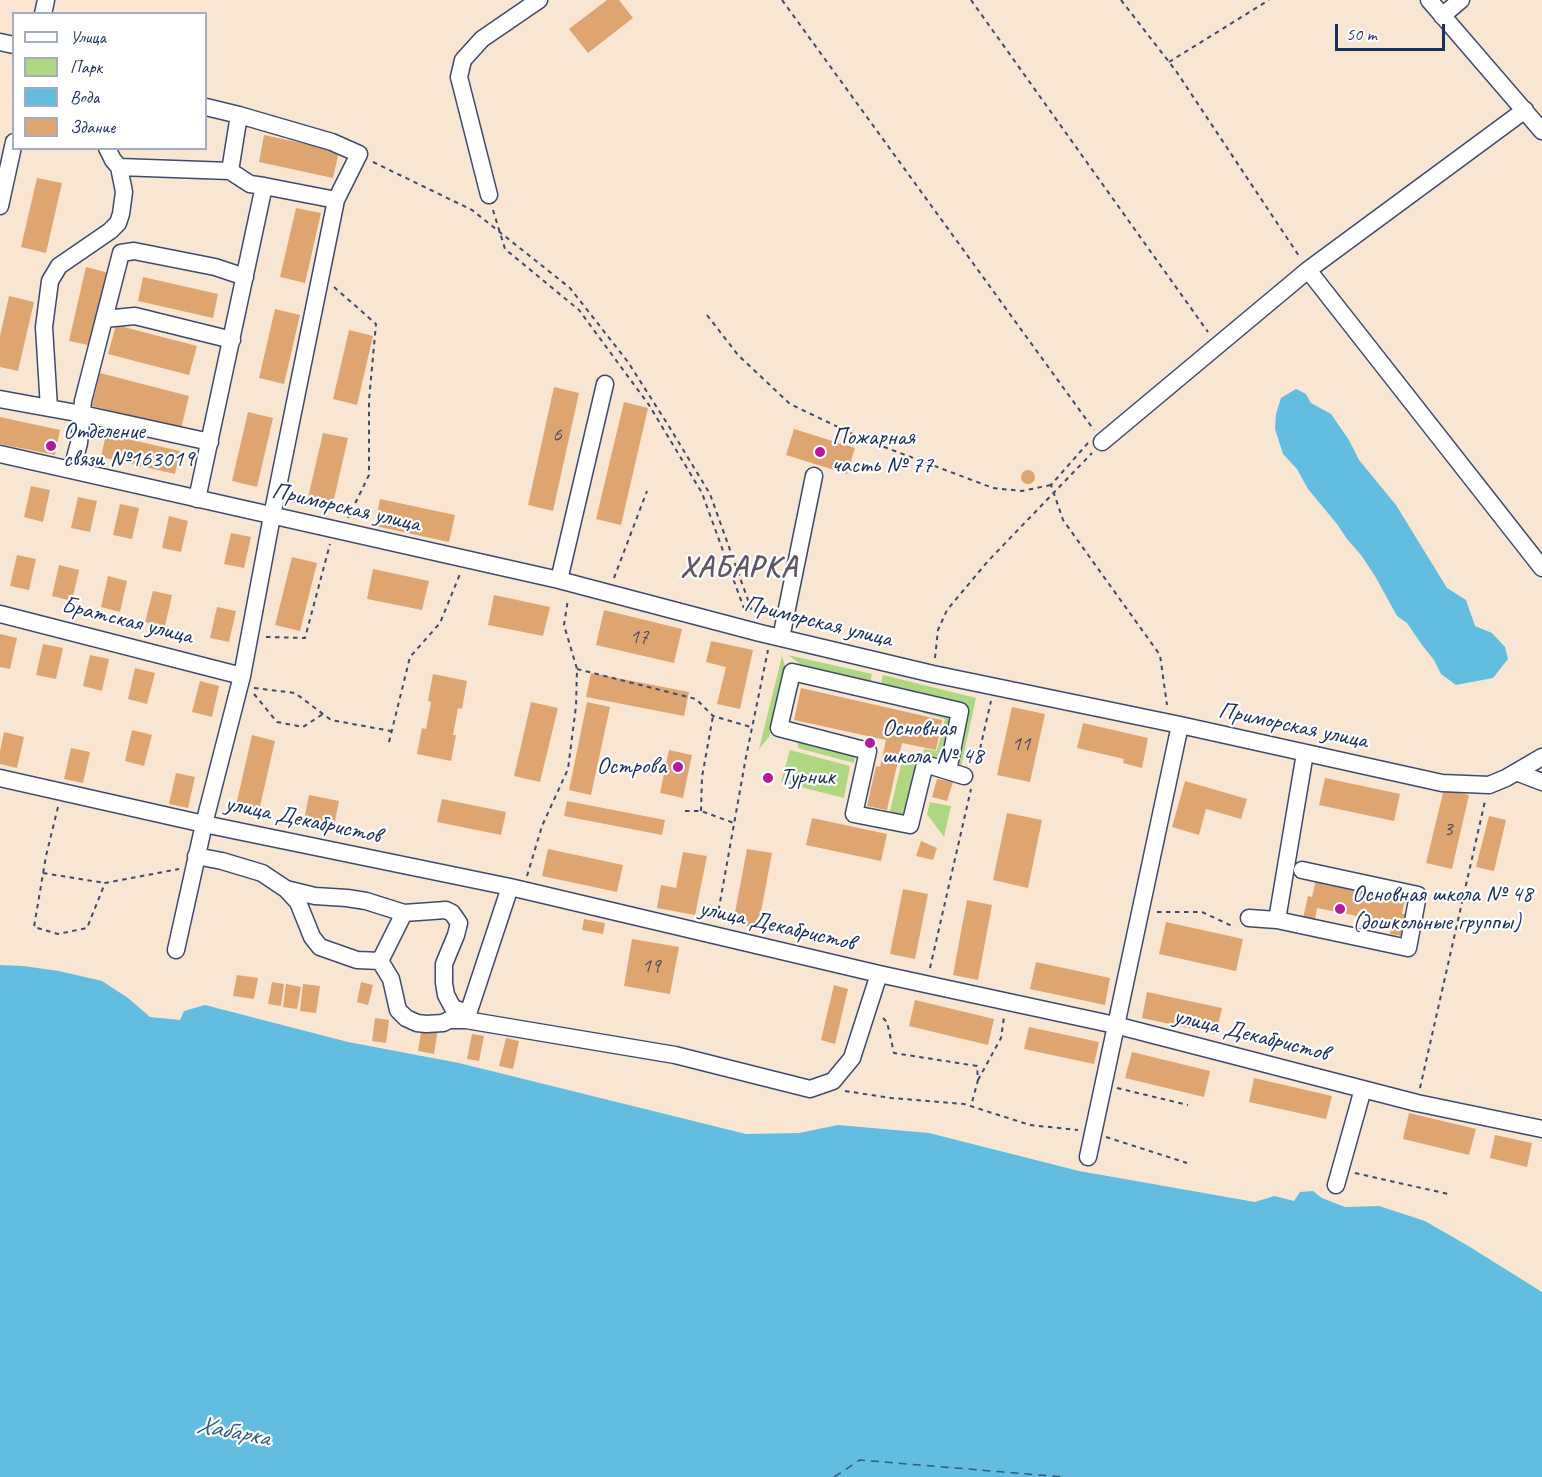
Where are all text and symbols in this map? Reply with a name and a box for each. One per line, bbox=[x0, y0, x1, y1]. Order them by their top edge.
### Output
legend bbox=[12, 12, 207, 150]
scale bar bbox=[1338, 12, 1448, 50]
text: 50 m bbox=[1346, 23, 1377, 45]
text: Улица bbox=[70, 26, 106, 48]
text: Парк bbox=[70, 56, 102, 78]
text: Вода bbox=[70, 86, 99, 108]
text: Здание bbox=[70, 116, 115, 138]
place label: Отделение связи №163019 bbox=[63, 418, 194, 474]
house number: 6 bbox=[552, 422, 562, 448]
place label: Пожарная часть № 77 bbox=[832, 424, 933, 480]
marker: Отделение связи №163019 bbox=[44, 439, 58, 453]
marker: Пожарная часть № 77 bbox=[813, 445, 827, 459]
street label: Приморская улица bbox=[269, 477, 423, 539]
district label: ХАБАРКА bbox=[677, 550, 801, 586]
street label: Приморская улица bbox=[741, 590, 895, 654]
street label: Братская улица bbox=[58, 591, 196, 651]
house number: 17 bbox=[630, 624, 648, 650]
street label: Приморская улица bbox=[1216, 696, 1370, 756]
place label: Основная школа № 48 bbox=[882, 715, 983, 771]
house number: 11 bbox=[1012, 731, 1030, 757]
marker: Основная школа № 48 bbox=[863, 736, 877, 750]
place label: Острова bbox=[596, 753, 666, 781]
marker: Острова bbox=[671, 760, 685, 774]
place label: Турник bbox=[780, 764, 835, 792]
marker: Турник bbox=[761, 771, 775, 785]
street label: улица Декабристов bbox=[222, 789, 384, 851]
house number: 3 bbox=[1443, 816, 1453, 842]
place label: Основная школа № 48 (дошкольные группы) bbox=[1352, 881, 1533, 937]
street label: улица Декабристов bbox=[696, 894, 858, 958]
marker: Основная школа № 48 (дошкольные группы) bbox=[1333, 902, 1347, 916]
house number: 19 bbox=[642, 953, 660, 979]
street label: улица Декабристов bbox=[1171, 1002, 1331, 1068]
water label: Хабарка bbox=[194, 1410, 272, 1454]

